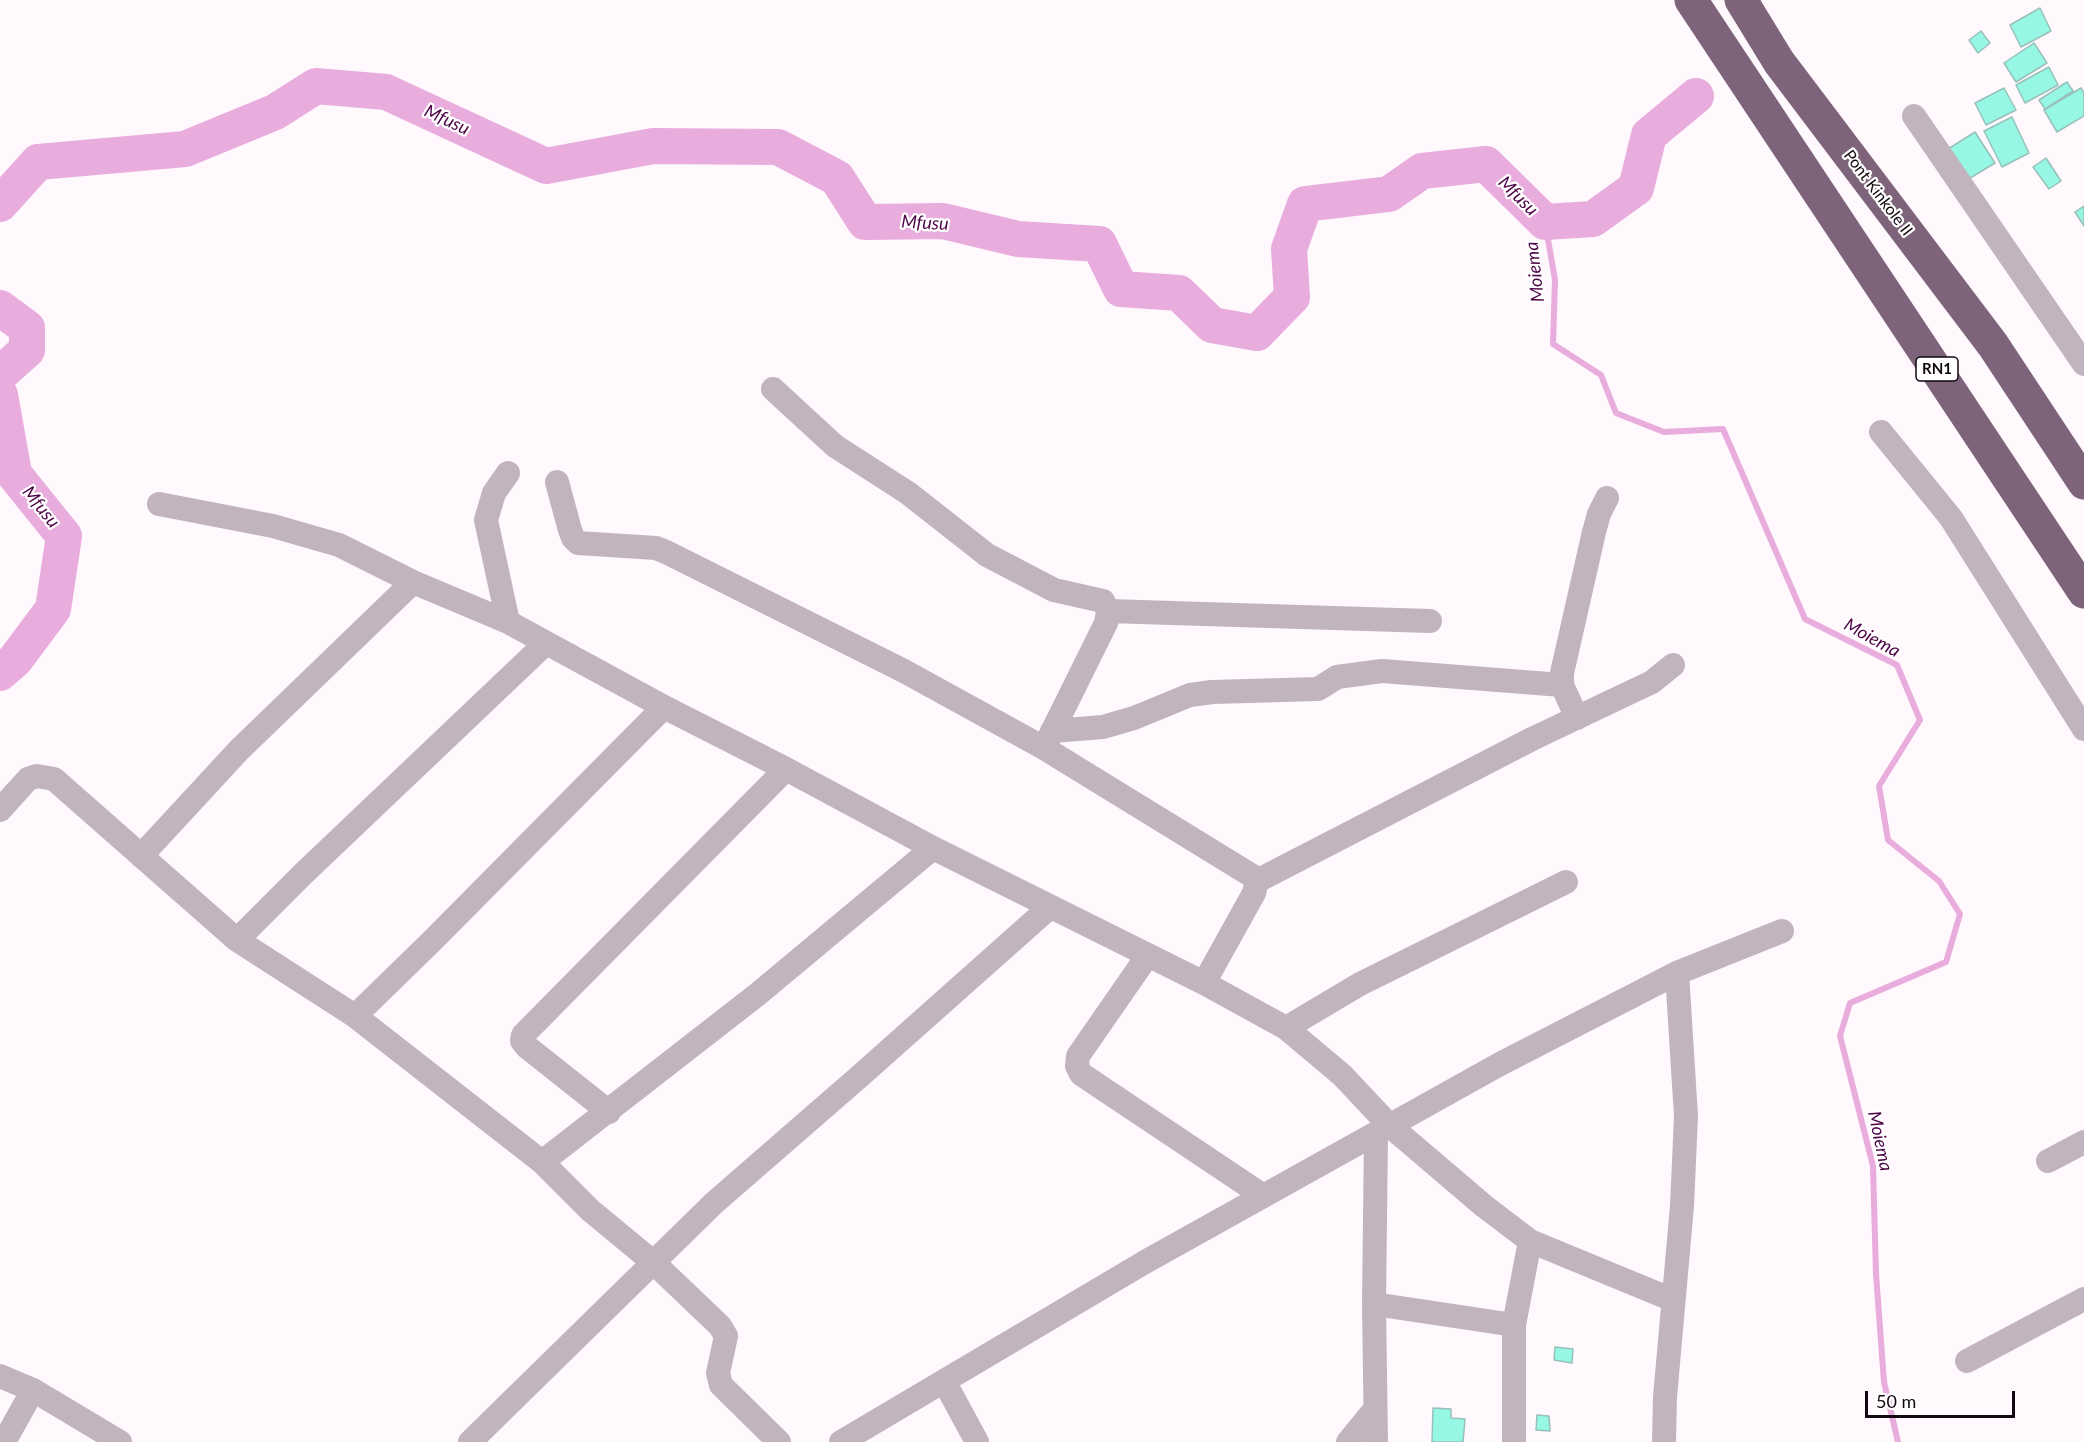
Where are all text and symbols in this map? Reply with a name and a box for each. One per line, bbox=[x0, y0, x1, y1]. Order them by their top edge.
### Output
water label: Mfusu bbox=[421, 100, 473, 140]
street label: Pont Kinkole II bbox=[1840, 146, 1916, 240]
water label: Mfusu bbox=[1494, 172, 1542, 220]
water label: Mfusu bbox=[901, 211, 949, 235]
water label: Moiema bbox=[1521, 241, 1549, 303]
road number: RN1 bbox=[1916, 357, 1958, 381]
water label: Mfusu bbox=[18, 482, 64, 532]
water label: Moiema bbox=[1840, 614, 1904, 662]
water label: Moiema bbox=[1863, 1109, 1897, 1173]
scale bar bbox=[1868, 1379, 2018, 1417]
text: 50 m bbox=[1876, 1390, 1916, 1412]

